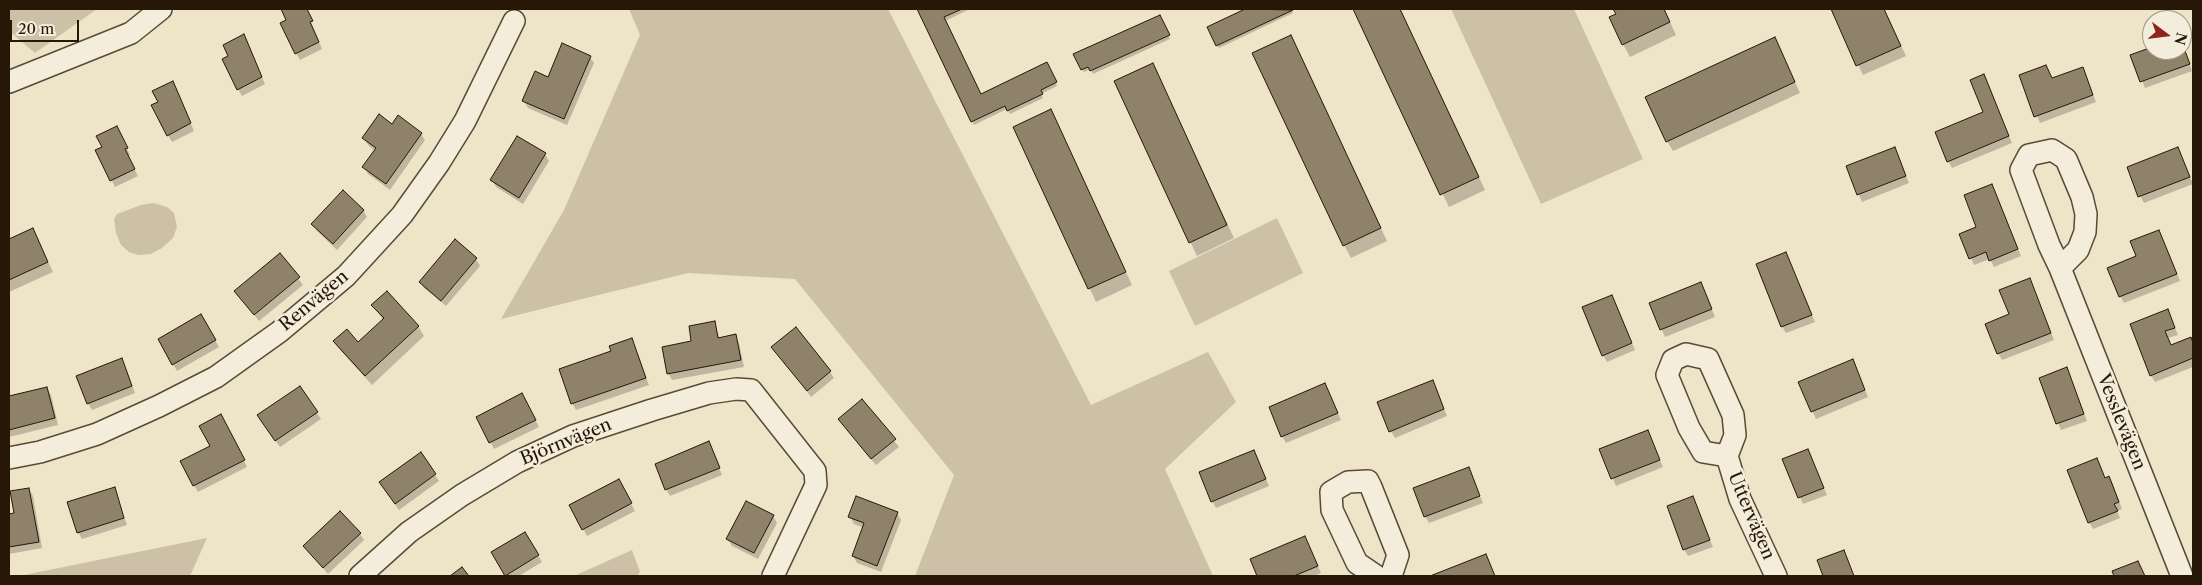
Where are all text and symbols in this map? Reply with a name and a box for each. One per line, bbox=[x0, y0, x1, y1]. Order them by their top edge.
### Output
scale bar bbox=[12, 10, 81, 42]
north arrow bbox=[2142, 10, 2192, 60]
text: 20 m bbox=[18, 19, 54, 38]
text: N bbox=[2170, 30, 2191, 47]
street label: Renvägen bbox=[275, 266, 353, 336]
street label: Vesslevägen bbox=[2092, 371, 2150, 473]
street label: Björnvägen bbox=[517, 414, 615, 470]
street label: Uttervägen bbox=[1723, 469, 1779, 563]

